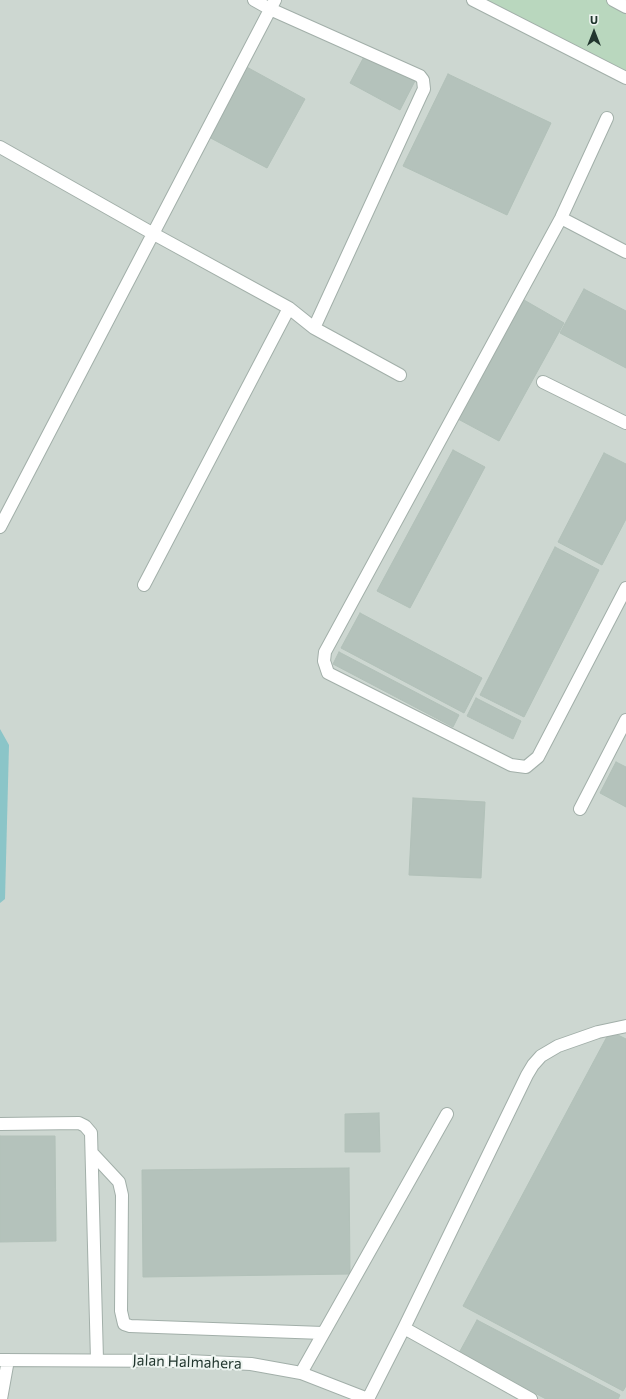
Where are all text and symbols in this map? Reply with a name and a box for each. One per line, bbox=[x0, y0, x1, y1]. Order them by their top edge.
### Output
north arrow bbox=[574, 12, 614, 52]
text: U bbox=[590, 13, 598, 26]
street label: Jalan Halmahera bbox=[132, 1351, 242, 1373]

